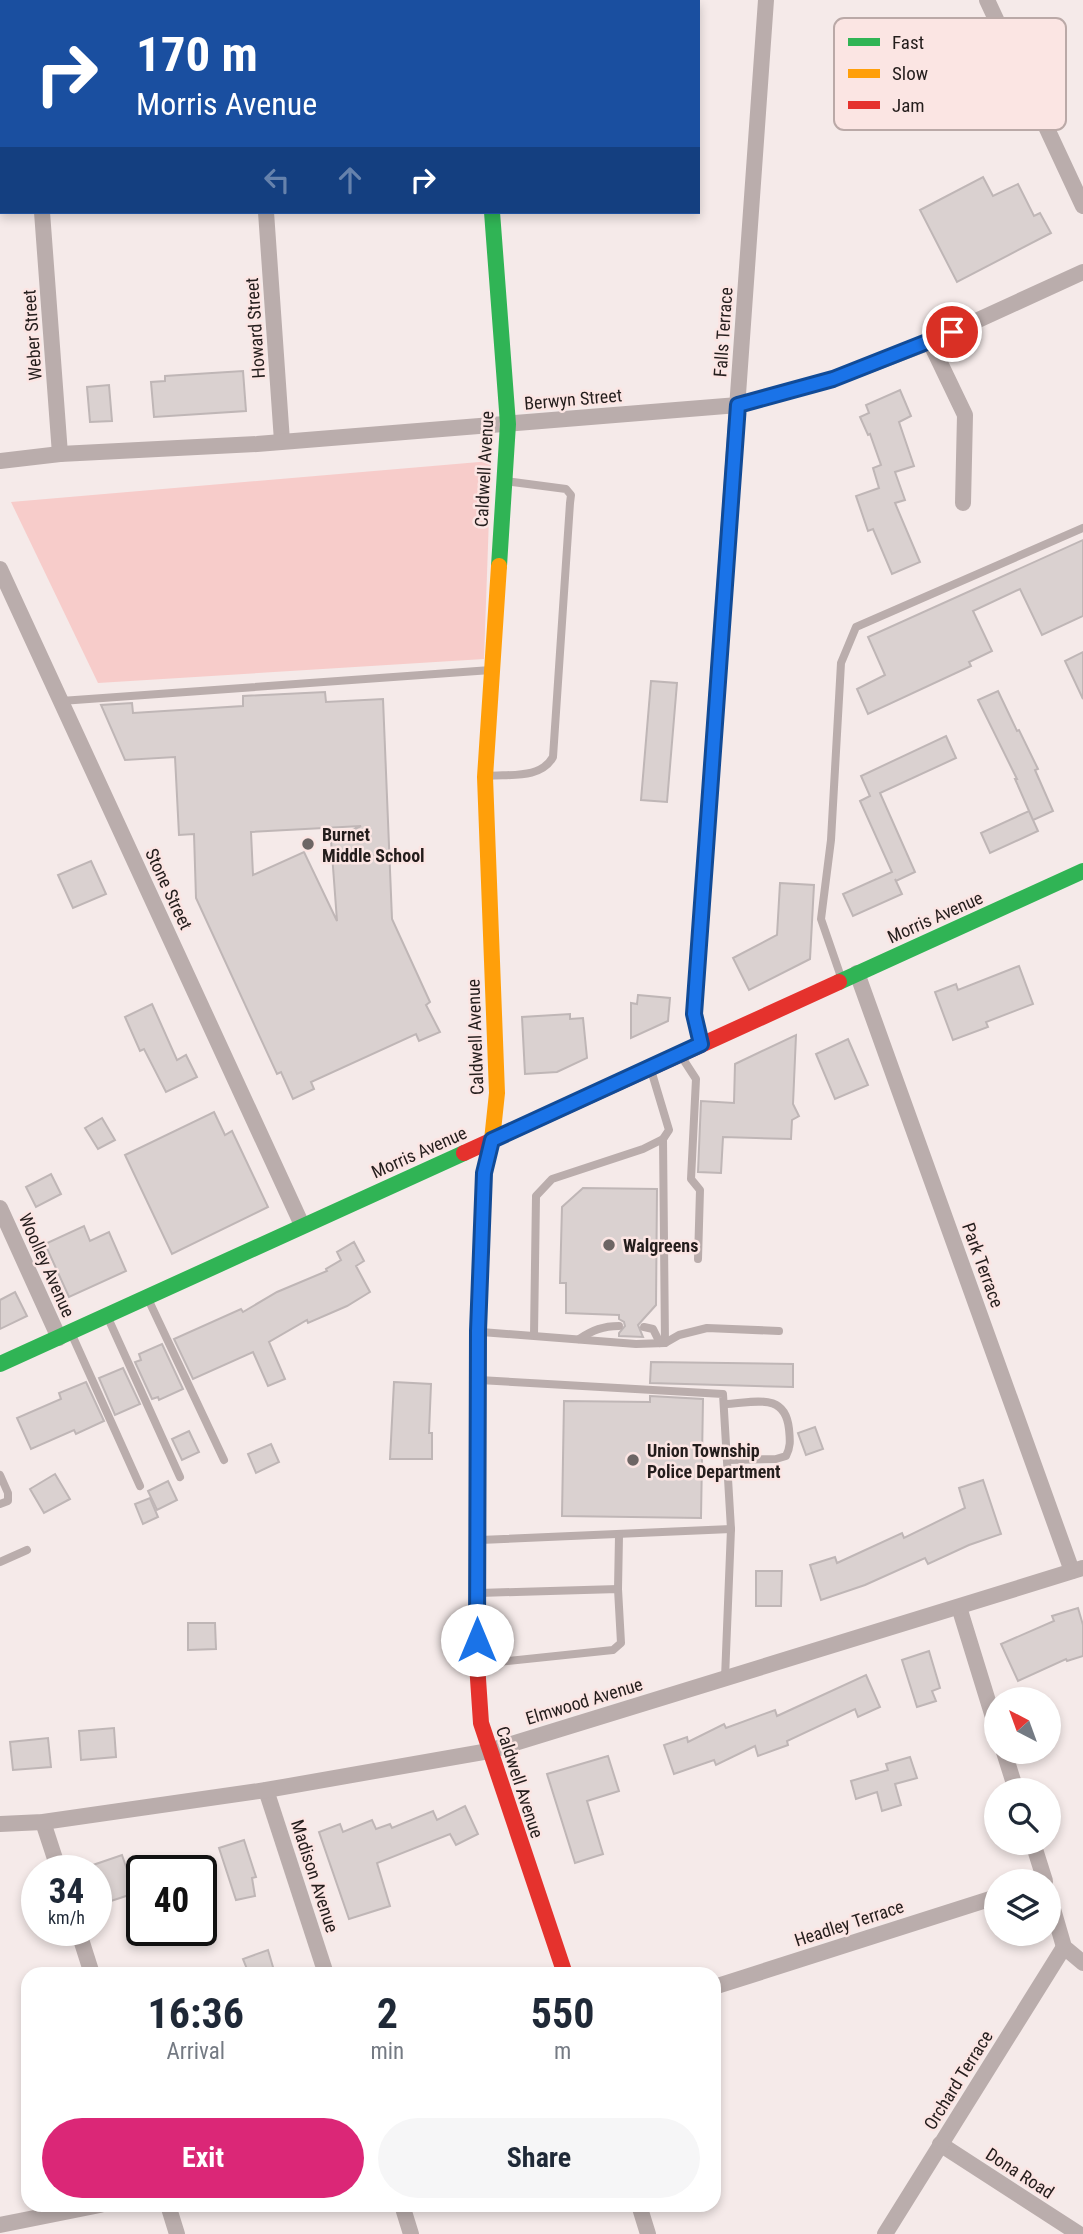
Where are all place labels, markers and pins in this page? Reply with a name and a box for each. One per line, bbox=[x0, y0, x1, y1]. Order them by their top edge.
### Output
pin bbox=[922, 302, 982, 362]
place label: Burnet Middle School bbox=[322, 824, 425, 866]
marker: Burnet Middle School bbox=[300, 836, 316, 852]
place label: Walgreens bbox=[623, 1235, 698, 1256]
marker: Walgreens bbox=[601, 1237, 617, 1253]
place label: Union Township Police Department bbox=[647, 1440, 781, 1482]
marker: Union Township Police Department bbox=[625, 1452, 641, 1468]

